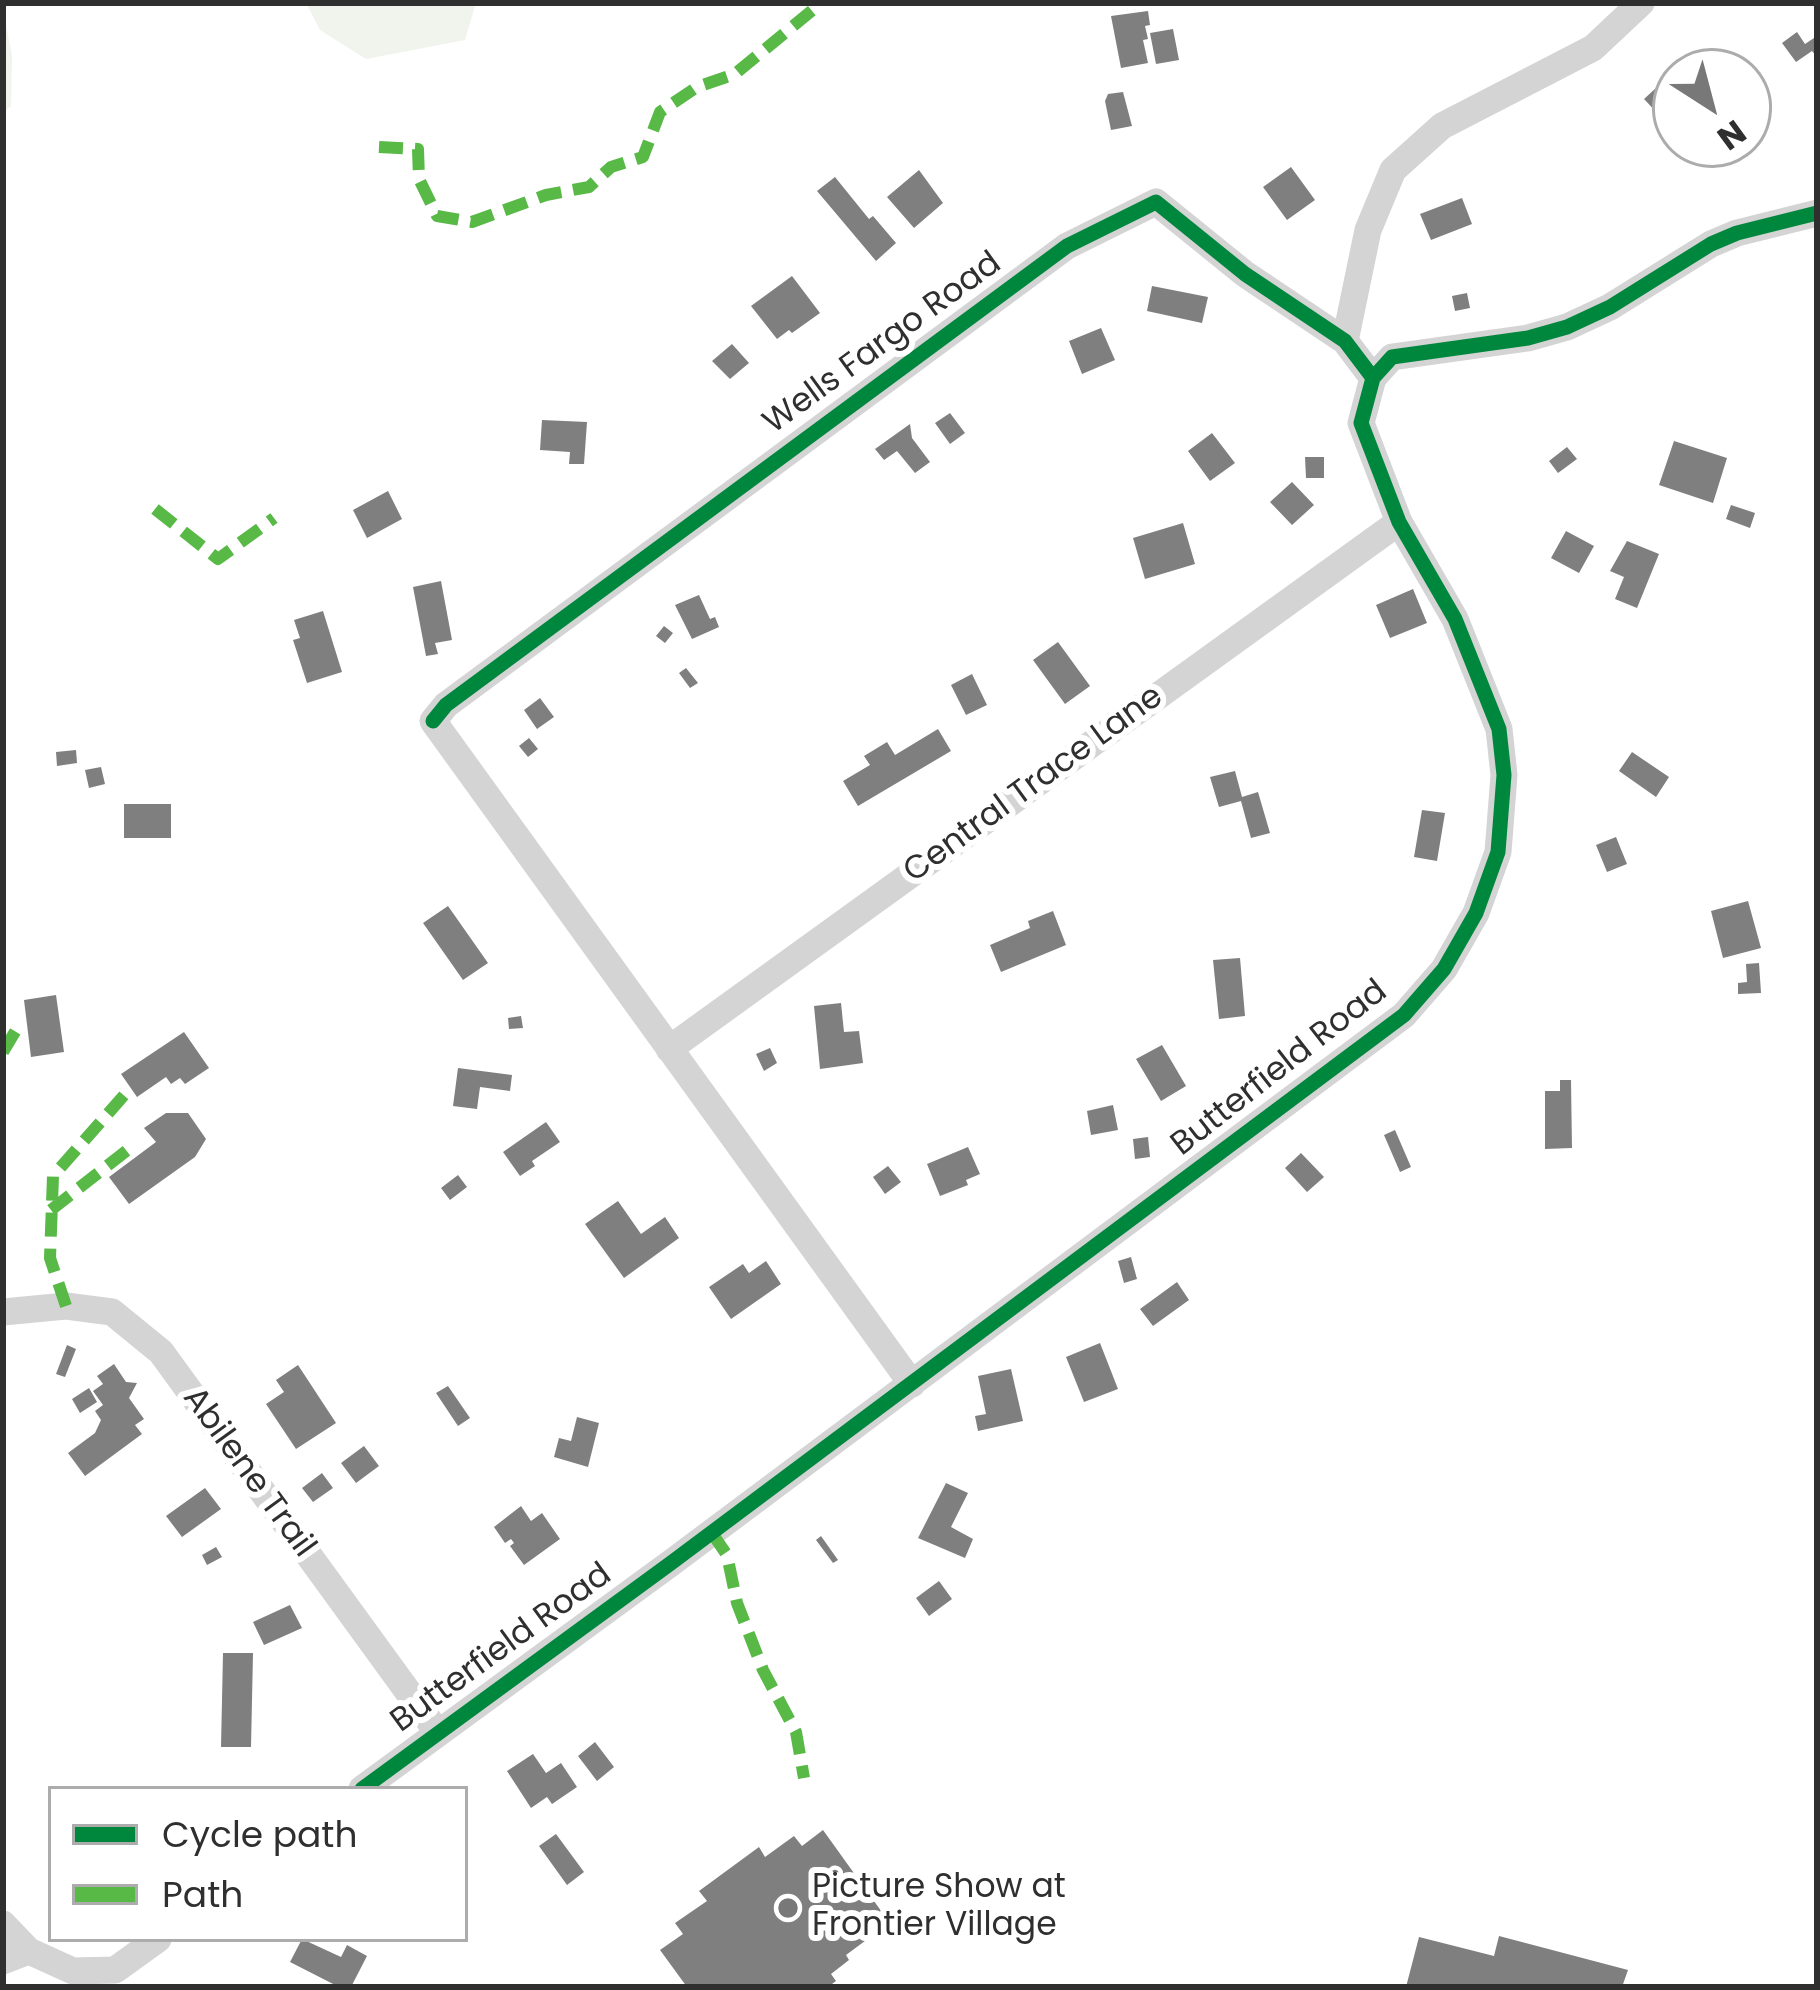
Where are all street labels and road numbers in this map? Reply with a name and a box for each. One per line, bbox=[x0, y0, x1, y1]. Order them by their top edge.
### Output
street label: Wells Fargo Road bbox=[756, 244, 1010, 444]
street label: Central Trace Lane bbox=[897, 678, 1171, 892]
street label: Butterfield Road bbox=[1164, 973, 1396, 1165]
street label: Abilene Trail bbox=[173, 1380, 323, 1566]
street label: Butterfield Road bbox=[384, 1556, 620, 1742]

